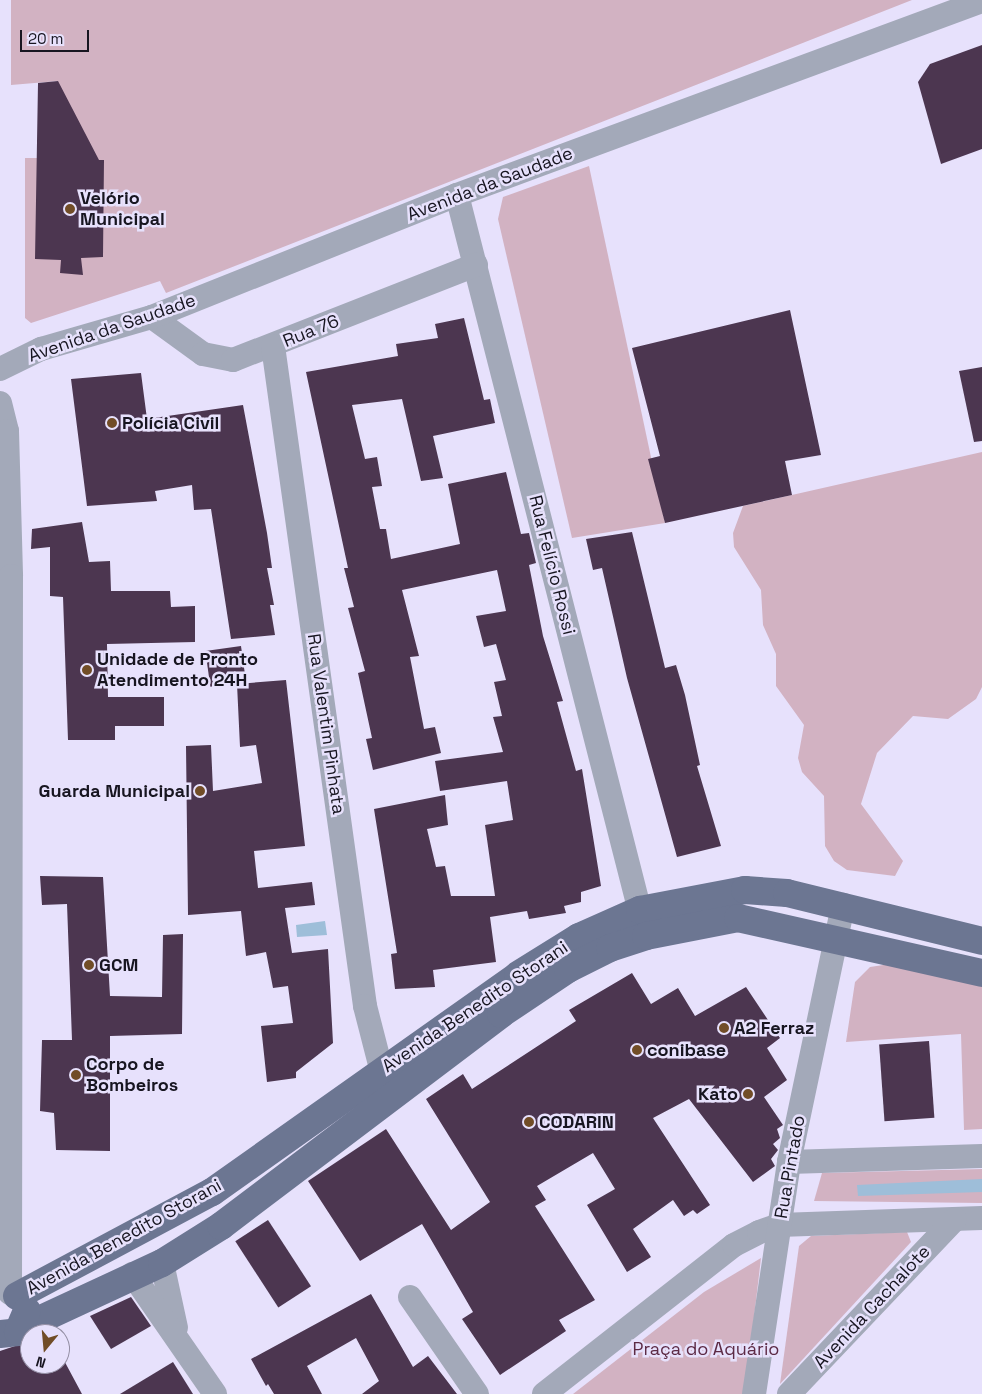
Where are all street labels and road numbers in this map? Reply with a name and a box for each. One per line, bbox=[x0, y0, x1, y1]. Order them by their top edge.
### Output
street label: Avenida da Saudade bbox=[404, 142, 576, 226]
street label: Avenida da Saudade bbox=[25, 289, 199, 367]
street label: Rua 76 bbox=[280, 310, 342, 352]
street label: Rua Felício Rossi bbox=[524, 493, 580, 637]
street label: Rua Valentim Pinhata bbox=[303, 632, 349, 816]
street label: Avenida Benedito Storani bbox=[378, 937, 572, 1077]
street label: Rua Pintado bbox=[770, 1114, 810, 1220]
street label: Avenida Benedito Storani bbox=[23, 1174, 225, 1300]
street label: Avenida Cachalote bbox=[809, 1241, 935, 1373]

